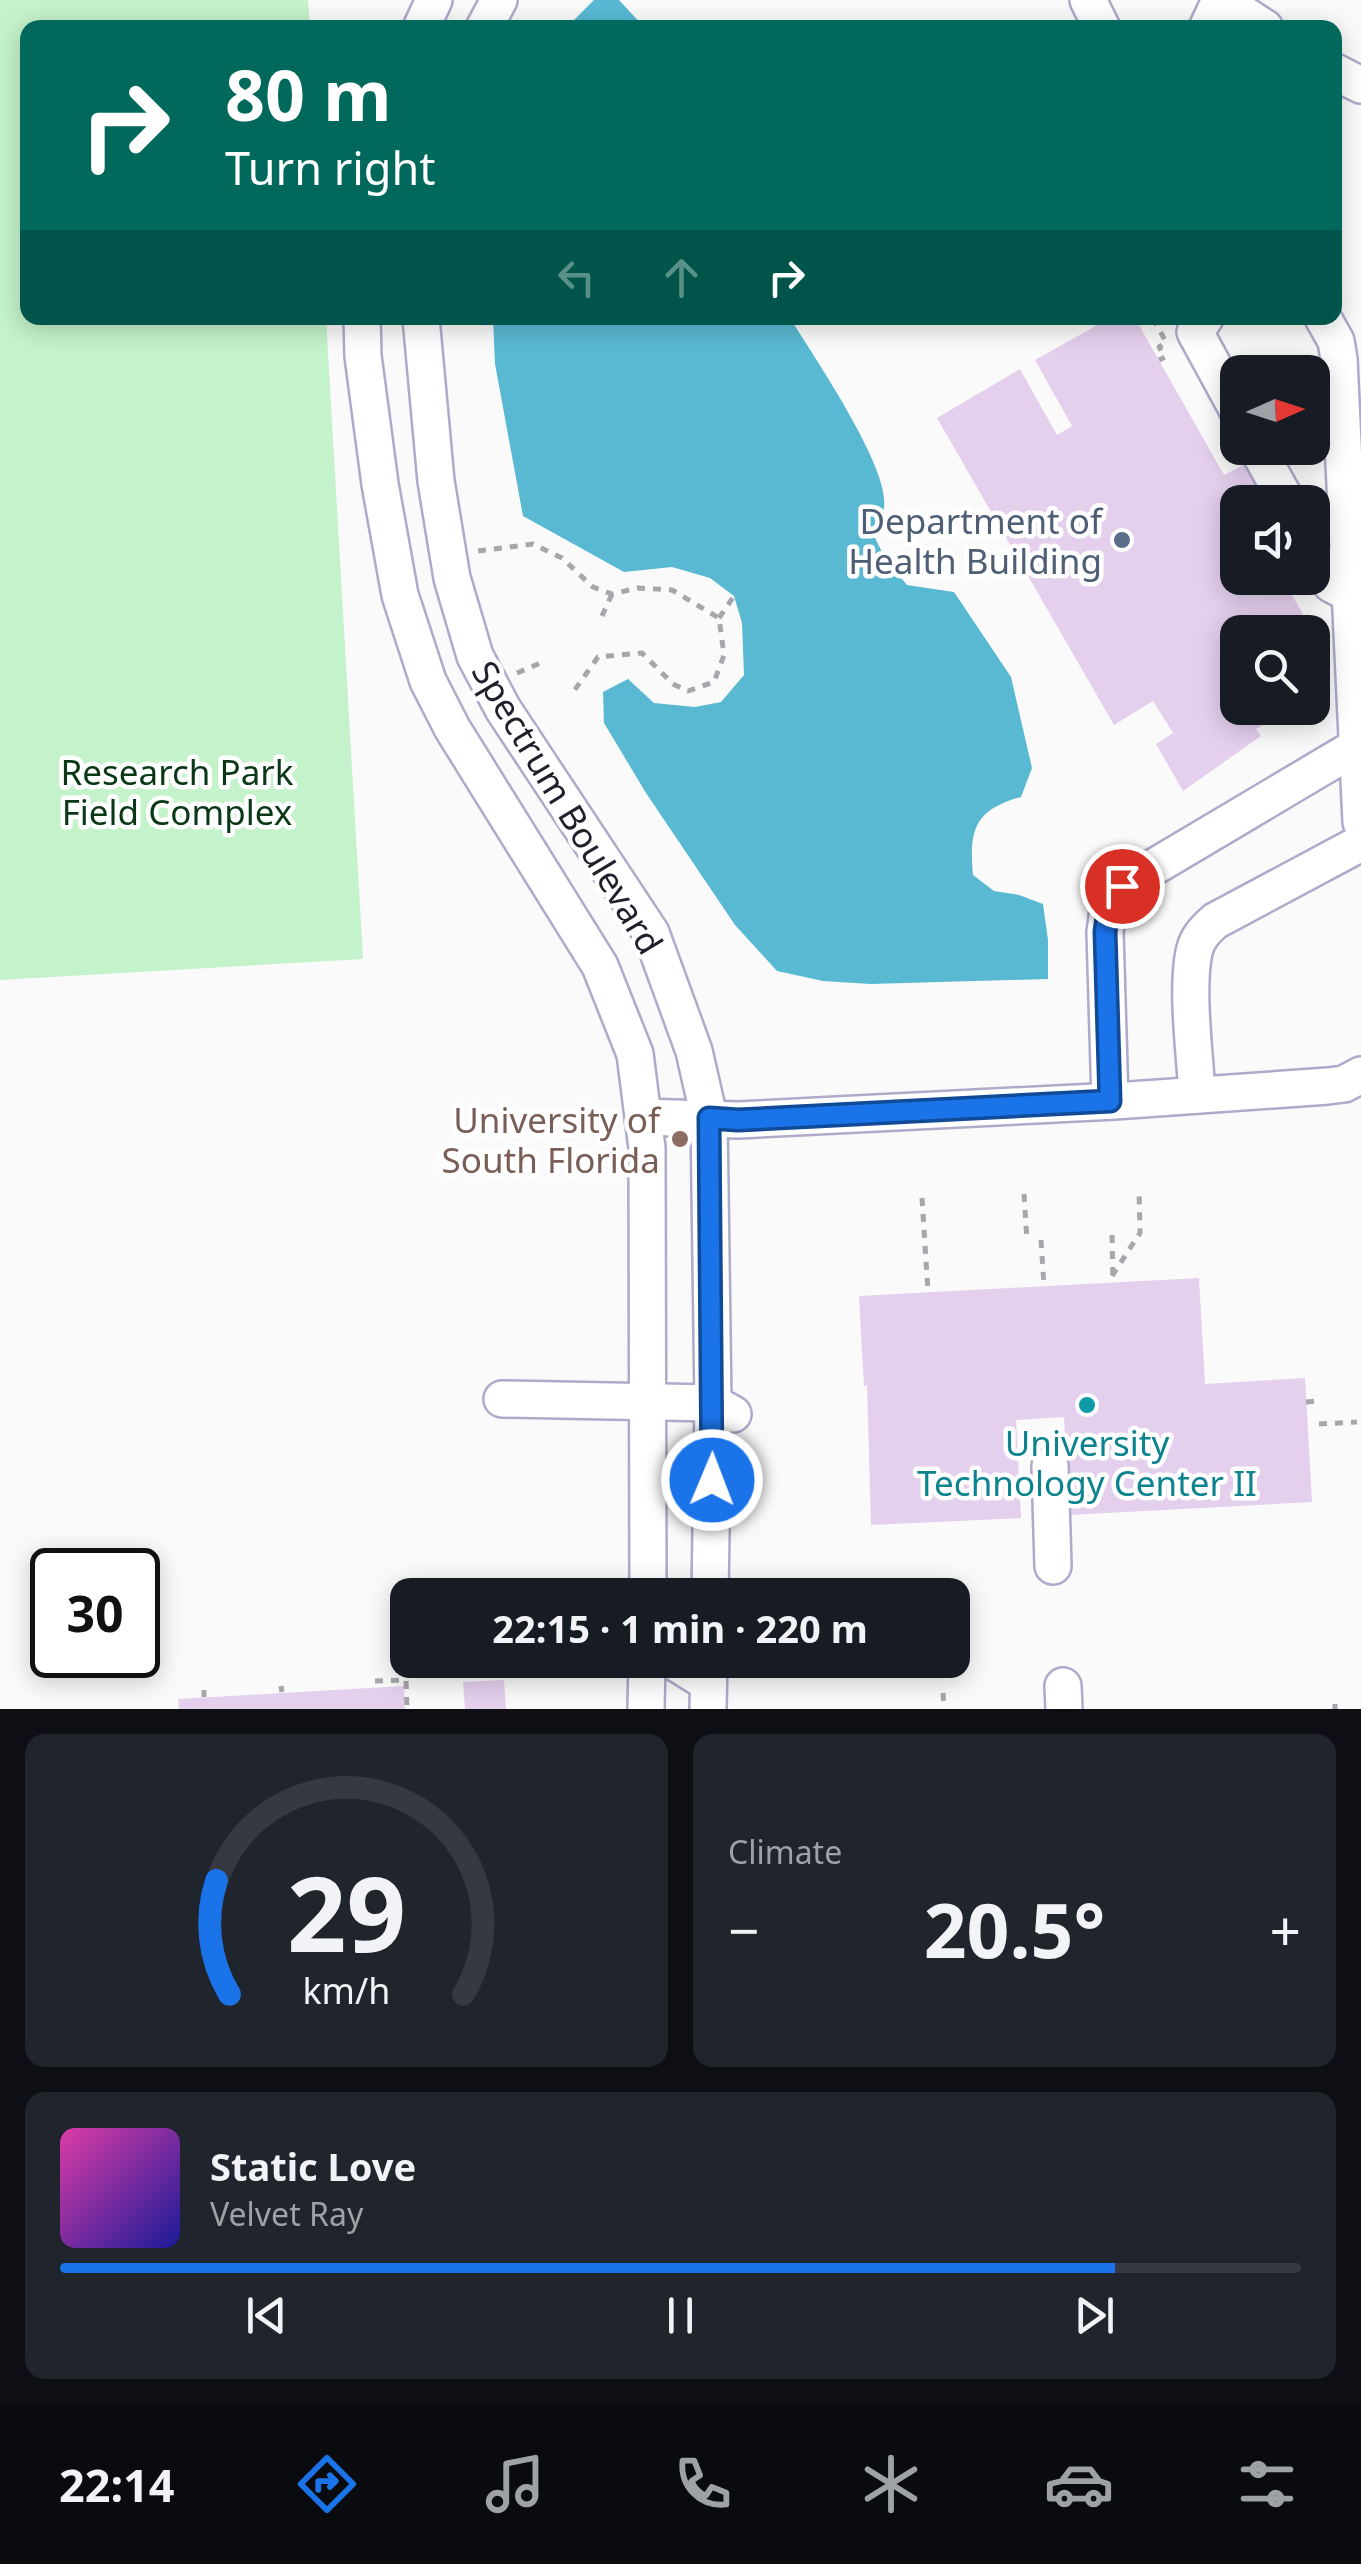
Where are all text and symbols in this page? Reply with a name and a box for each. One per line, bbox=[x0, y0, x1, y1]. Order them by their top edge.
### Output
text: 80 m bbox=[225, 46, 392, 142]
icon: right bbox=[60, 60, 190, 190]
text: Turn right bbox=[225, 137, 436, 198]
icon: left bbox=[549, 250, 604, 305]
icon: ahead bbox=[654, 250, 709, 305]
icon: right bbox=[759, 250, 814, 305]
north arrow bbox=[1220, 355, 1330, 465]
map controls bbox=[1220, 355, 1330, 725]
button: sound bbox=[1220, 485, 1330, 595]
place label: Department of Health Building bbox=[848, 497, 1104, 584]
marker: Department of Health Building bbox=[1111, 529, 1133, 551]
button: search bbox=[1220, 615, 1330, 725]
street label: Spectrum Boulevard bbox=[462, 652, 674, 962]
park label: Research Park Field Complex bbox=[61, 748, 294, 835]
pin bbox=[1080, 844, 1165, 929]
icon: arrive bbox=[1095, 859, 1150, 914]
place label: University of South Florida bbox=[442, 1096, 662, 1183]
marker: University of South Florida bbox=[669, 1128, 691, 1150]
marker: University Technology Center II bbox=[1076, 1394, 1098, 1416]
place label: University Technology Center II bbox=[917, 1419, 1257, 1506]
position arrow bbox=[660, 1428, 764, 1532]
speed limit sign: 30 bbox=[30, 1548, 160, 1678]
text: 22:15 · 1 min · 220 m bbox=[492, 1602, 868, 1654]
text: Climate bbox=[728, 1830, 842, 1873]
text: 29 bbox=[287, 1841, 406, 1982]
text: 20.5° bbox=[924, 1878, 1105, 1980]
text: − bbox=[728, 1892, 759, 1967]
text: + bbox=[1270, 1892, 1301, 1967]
text: km/h bbox=[303, 1966, 390, 2014]
text: Static Love bbox=[210, 2140, 416, 2192]
text: Velvet Ray bbox=[210, 2192, 363, 2235]
icon: previous bbox=[239, 2288, 294, 2343]
icon: pause bbox=[653, 2288, 708, 2343]
icon: next bbox=[1067, 2288, 1122, 2343]
icon: directions bbox=[292, 2449, 362, 2519]
icon: music bbox=[480, 2449, 550, 2519]
icon: phone bbox=[668, 2449, 738, 2519]
icon: climate bbox=[856, 2449, 926, 2519]
icon: car bbox=[1044, 2449, 1114, 2519]
icon: filters bbox=[1232, 2449, 1302, 2519]
text: 22:14 bbox=[59, 2454, 175, 2515]

